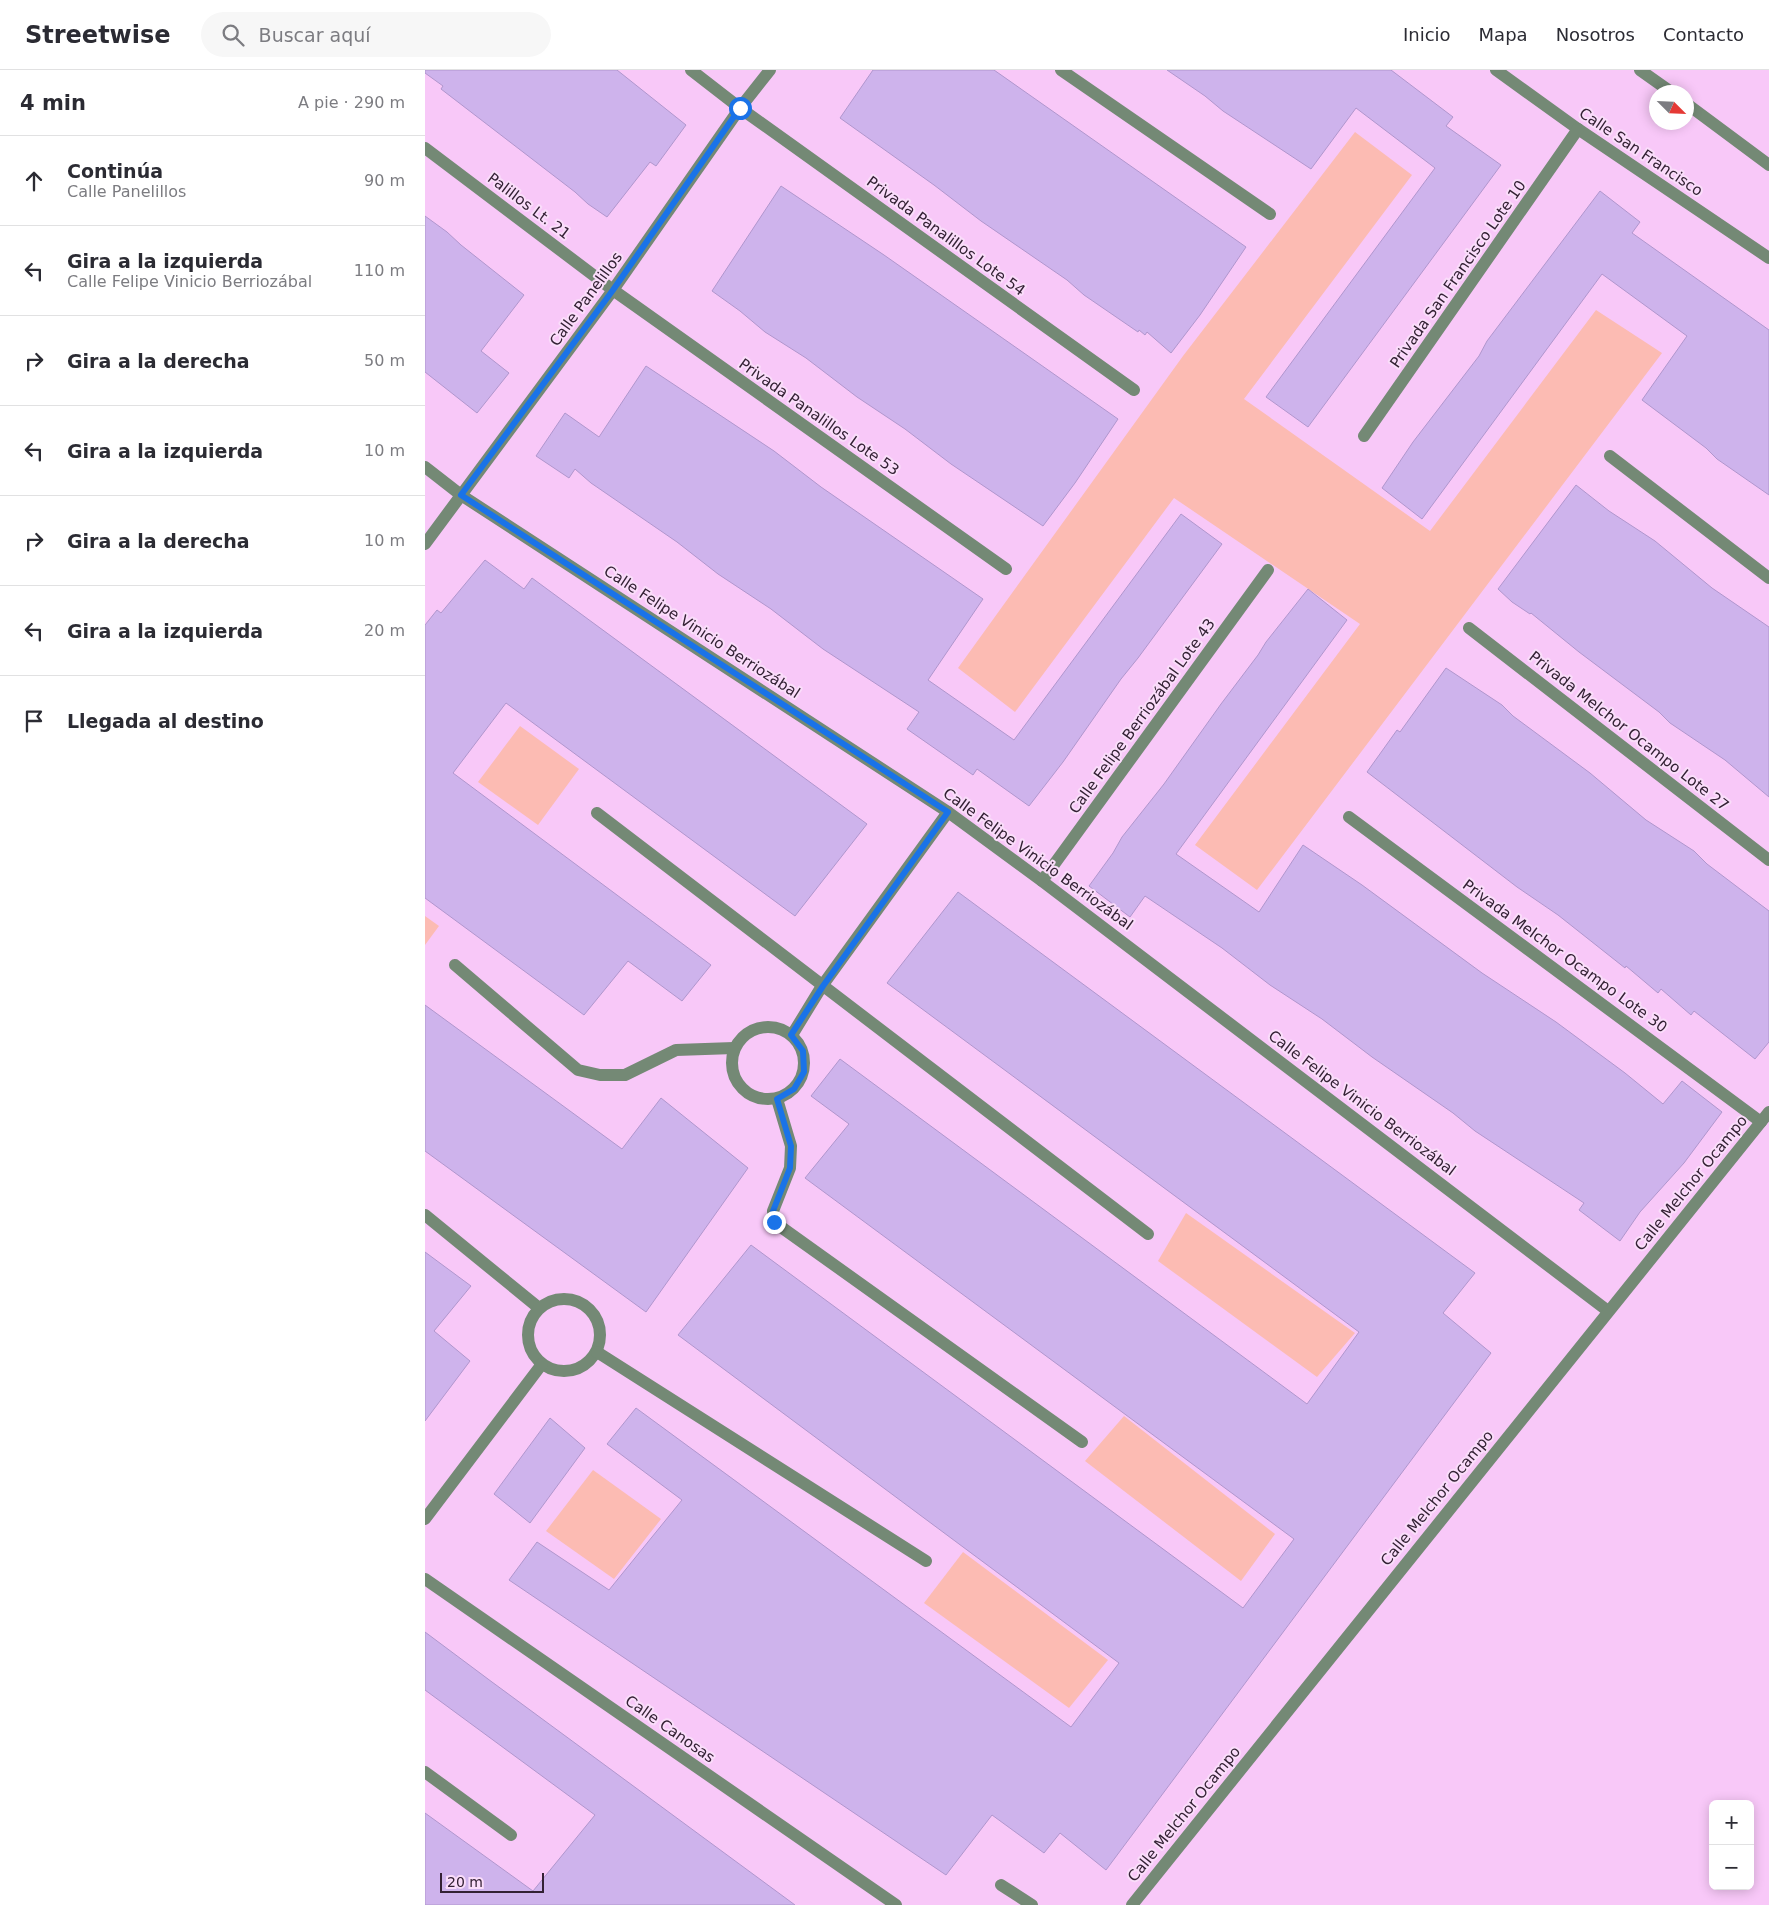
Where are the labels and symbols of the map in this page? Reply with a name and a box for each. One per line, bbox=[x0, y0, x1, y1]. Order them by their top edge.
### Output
north arrow bbox=[1649, 85, 1694, 130]
route start bbox=[729, 97, 752, 120]
street label: Calle San Francisco bbox=[1576, 104, 1706, 200]
street label: Palillos Lt. 21 bbox=[484, 169, 574, 243]
street label: Privada Panalillos Lote 54 bbox=[863, 172, 1029, 300]
street label: Privada San Francisco Lote 10 bbox=[1386, 177, 1530, 371]
street label: Calle Panelillos bbox=[546, 248, 626, 350]
street label: Privada Panalillos Lote 53 bbox=[735, 355, 903, 479]
street label: Calle Felipe Vinicio Berriozábal bbox=[601, 562, 803, 702]
street label: Calle Felipe Berriozábal Lote 43 bbox=[1065, 615, 1219, 817]
street label: Privada Melchor Ocampo Lote 27 bbox=[1526, 647, 1732, 815]
street label: Calle Felipe Vinicio Berriozábal bbox=[940, 784, 1136, 934]
street label: Privada Melchor Ocampo Lote 30 bbox=[1459, 876, 1671, 1036]
street label: Calle Felipe Vinicio Berriozábal bbox=[1265, 1027, 1459, 1179]
street label: Calle Melchor Ocampo bbox=[1631, 1112, 1751, 1254]
route end bbox=[763, 1211, 786, 1234]
street label: Calle Melchor Ocampo bbox=[1377, 1427, 1497, 1569]
street label: Calle Canosas bbox=[622, 1691, 718, 1767]
street label: Calle Melchor Ocampo bbox=[1124, 1743, 1244, 1885]
scale bar bbox=[440, 1870, 544, 1893]

